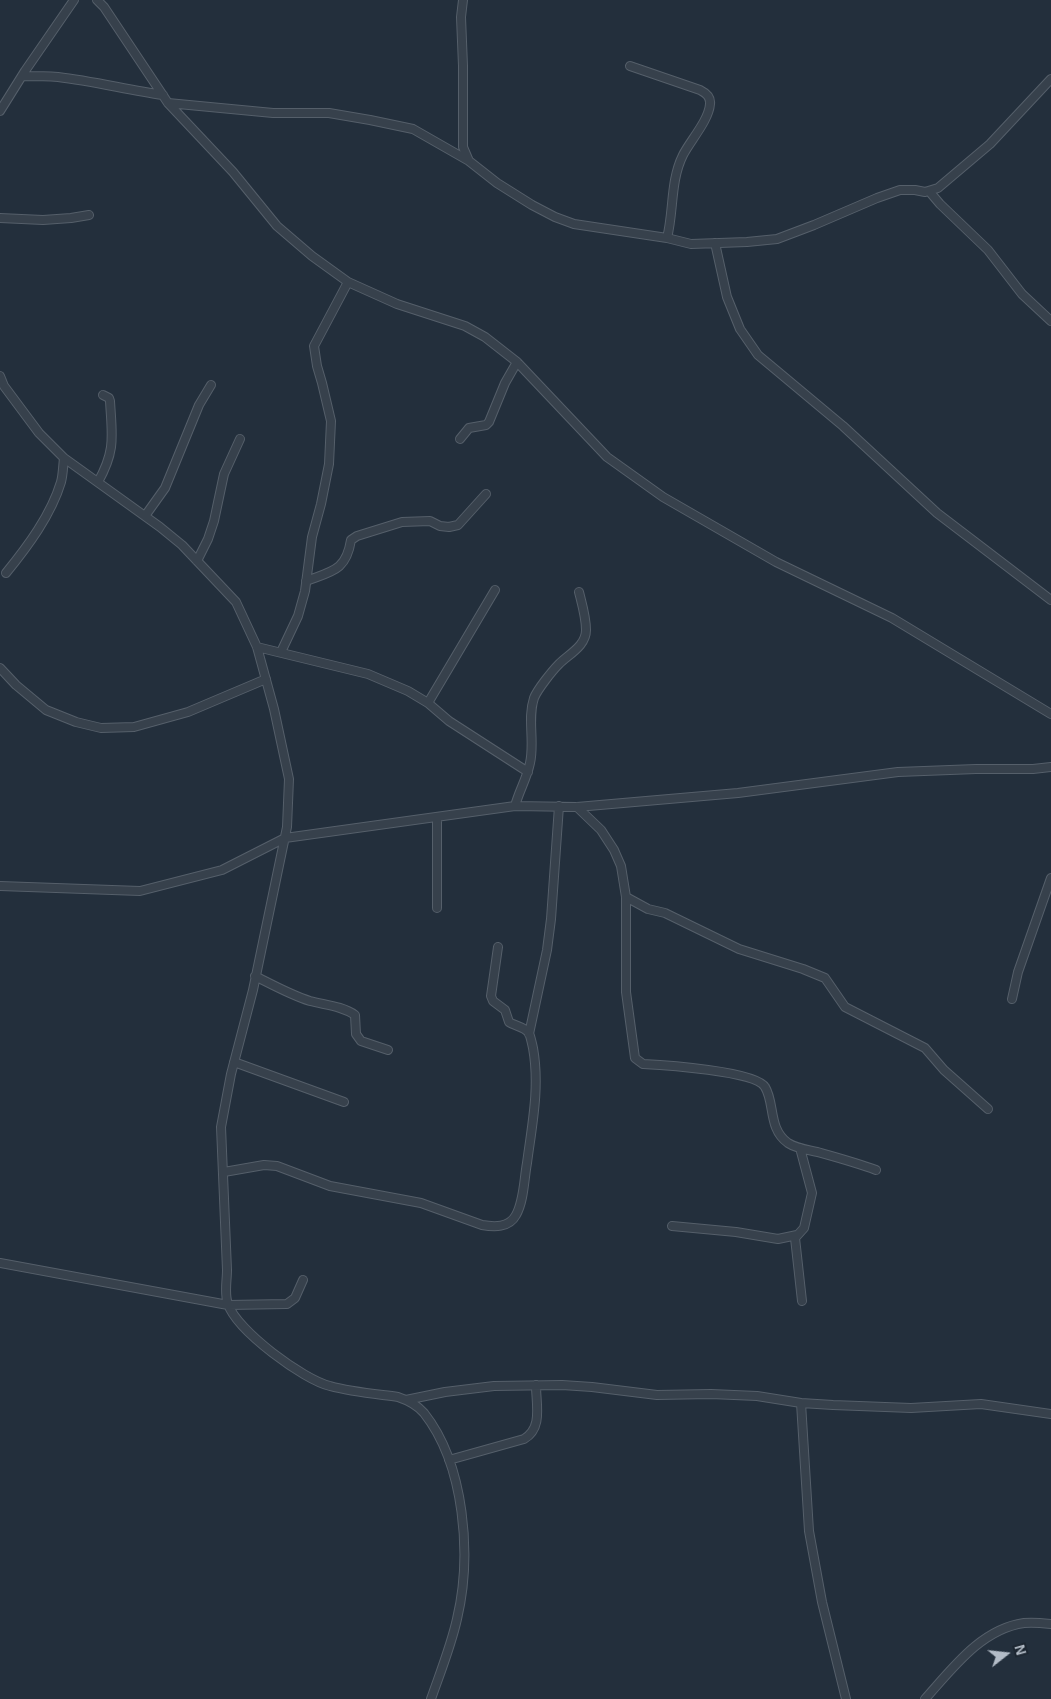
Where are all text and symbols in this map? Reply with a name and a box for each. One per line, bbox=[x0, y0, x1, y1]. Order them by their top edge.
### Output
north arrow bbox=[981, 1629, 1031, 1679]
text: N bbox=[1011, 1643, 1030, 1657]

